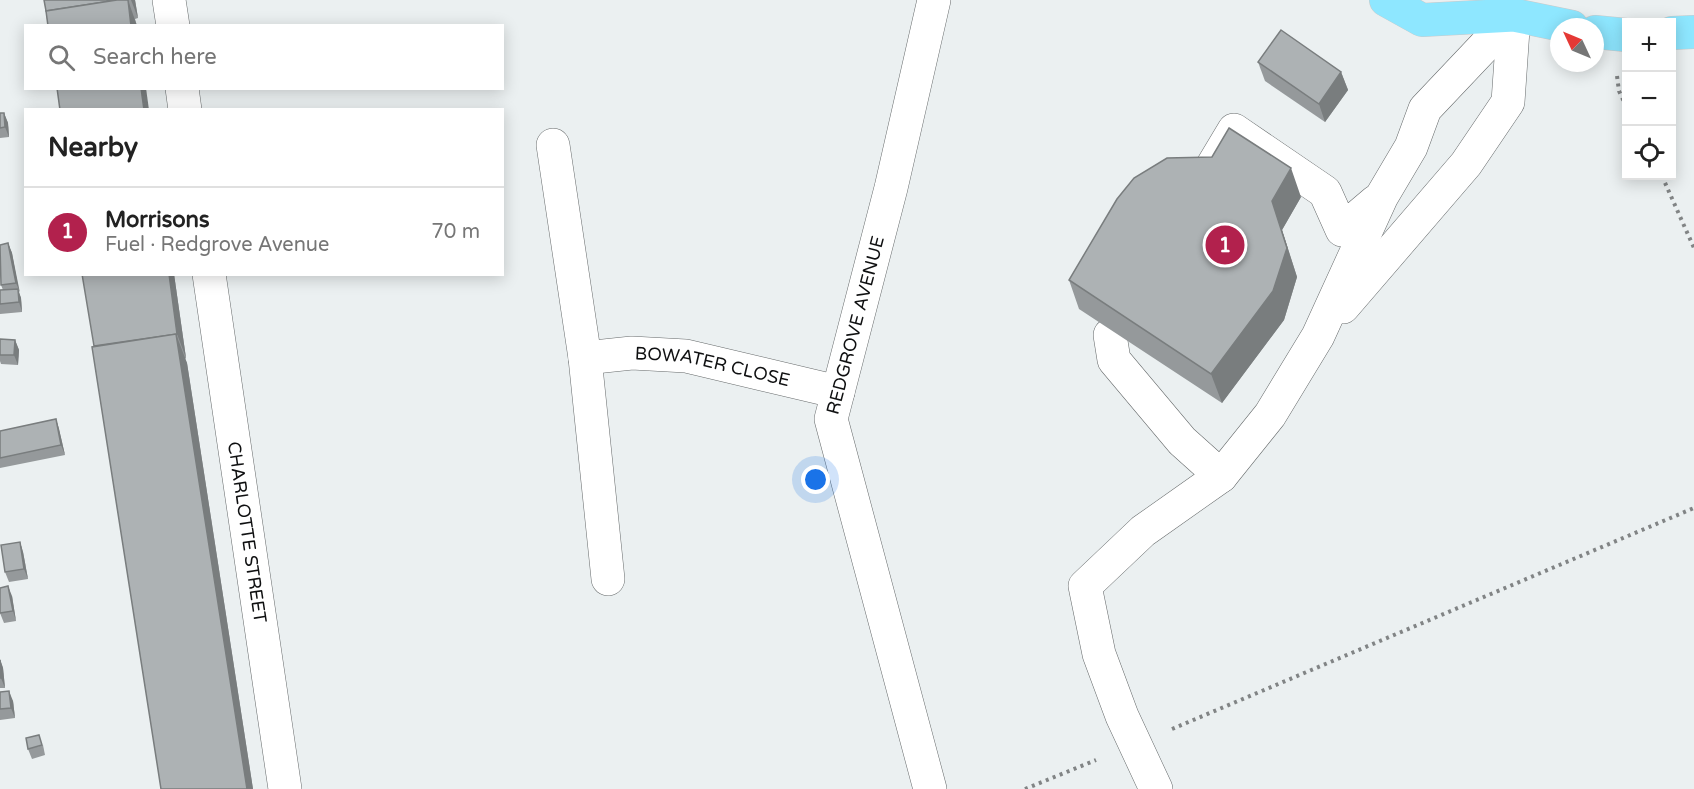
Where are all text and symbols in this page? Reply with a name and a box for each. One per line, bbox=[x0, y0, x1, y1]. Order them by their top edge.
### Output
north arrow bbox=[1550, 18, 1604, 72]
map controls bbox=[1622, 18, 1676, 180]
button: + bbox=[1622, 18, 1676, 72]
search box bbox=[24, 24, 504, 90]
icon: search bbox=[45, 41, 78, 74]
text: Search here bbox=[93, 44, 217, 70]
button: − bbox=[1622, 72, 1676, 126]
button: locate bbox=[1622, 126, 1676, 180]
text: Nearby bbox=[48, 132, 138, 163]
text: Morrisons bbox=[105, 207, 210, 233]
text: 1 bbox=[61, 220, 74, 244]
text: 70 m bbox=[431, 220, 480, 244]
pin: 1 bbox=[1206, 222, 1244, 268]
text: Fuel · Redgrove Avenue bbox=[105, 233, 329, 257]
street label: REDGROVE AVENUE bbox=[822, 234, 889, 417]
street label: BOWATER CLOSE bbox=[634, 342, 792, 391]
street label: CHARLOTTE STREET bbox=[223, 440, 271, 624]
your location bbox=[801, 465, 830, 494]

